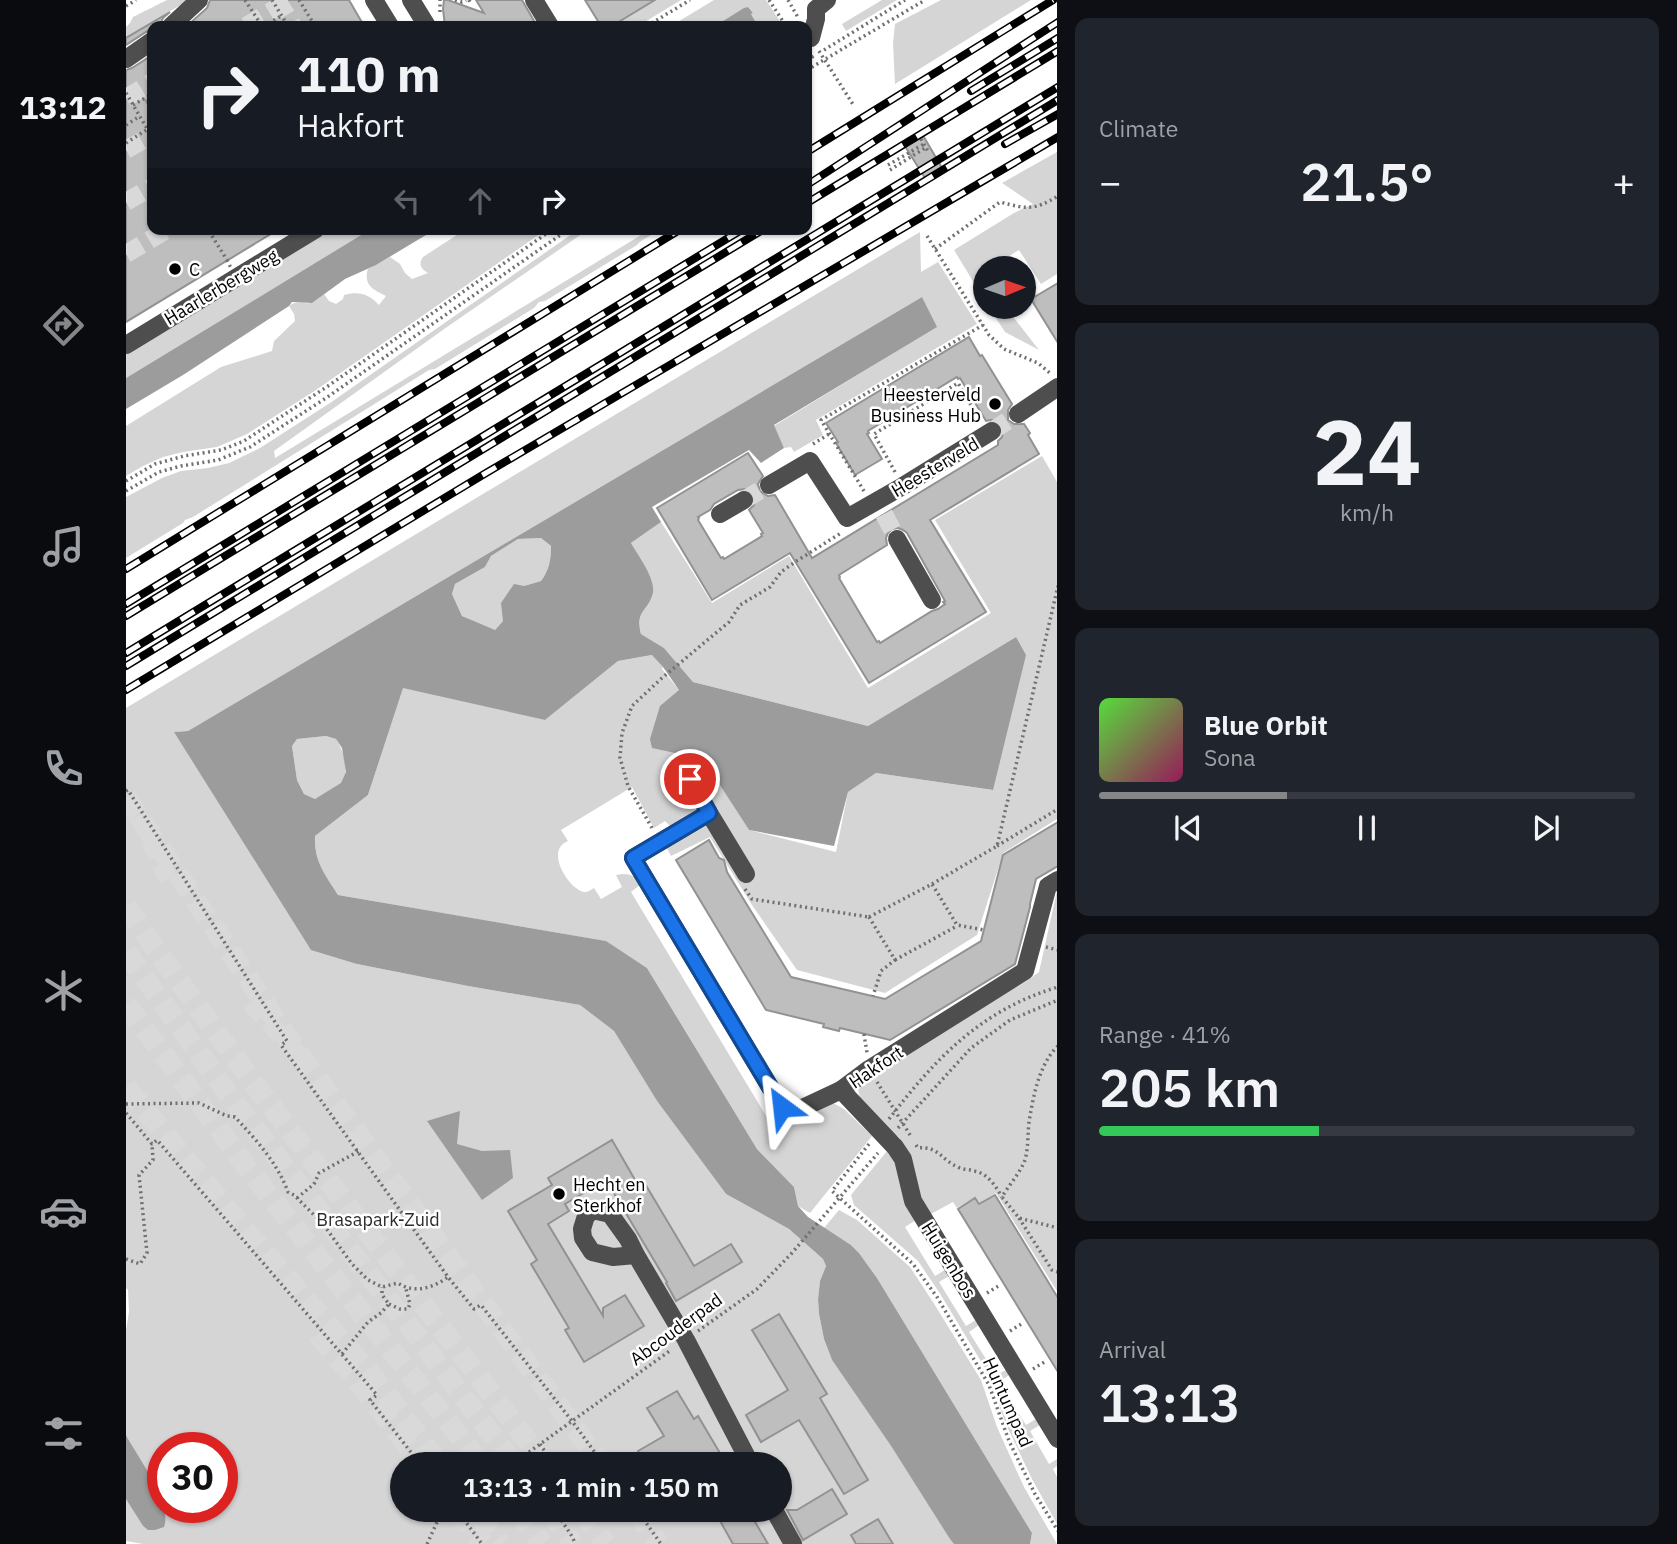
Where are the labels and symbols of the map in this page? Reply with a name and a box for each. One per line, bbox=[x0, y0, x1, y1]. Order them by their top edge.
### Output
street label: Haarlerbergweg bbox=[160, 244, 283, 330]
north arrow bbox=[973, 256, 1036, 318]
place label: C bbox=[189, 258, 200, 281]
marker: C bbox=[167, 261, 183, 277]
place label: Heesterveld Business Hub bbox=[871, 383, 981, 427]
marker: Heesterveld Business Hub bbox=[987, 396, 1003, 412]
street label: Heesterveld bbox=[887, 432, 983, 502]
pin bbox=[660, 749, 720, 809]
street label: Hakfort bbox=[844, 1041, 908, 1093]
position arrow bbox=[745, 1070, 819, 1144]
place label: Hecht en Sterkhof bbox=[573, 1173, 646, 1217]
marker: Hecht en Sterkhof bbox=[551, 1186, 567, 1202]
park label: Brasapark-Zuid bbox=[316, 1208, 440, 1231]
street label: Huigenbos bbox=[916, 1217, 982, 1303]
street label: Abcouderpad bbox=[625, 1288, 727, 1370]
street label: Huntumpad bbox=[978, 1354, 1038, 1450]
speed limit sign: 30 bbox=[147, 1432, 238, 1523]

